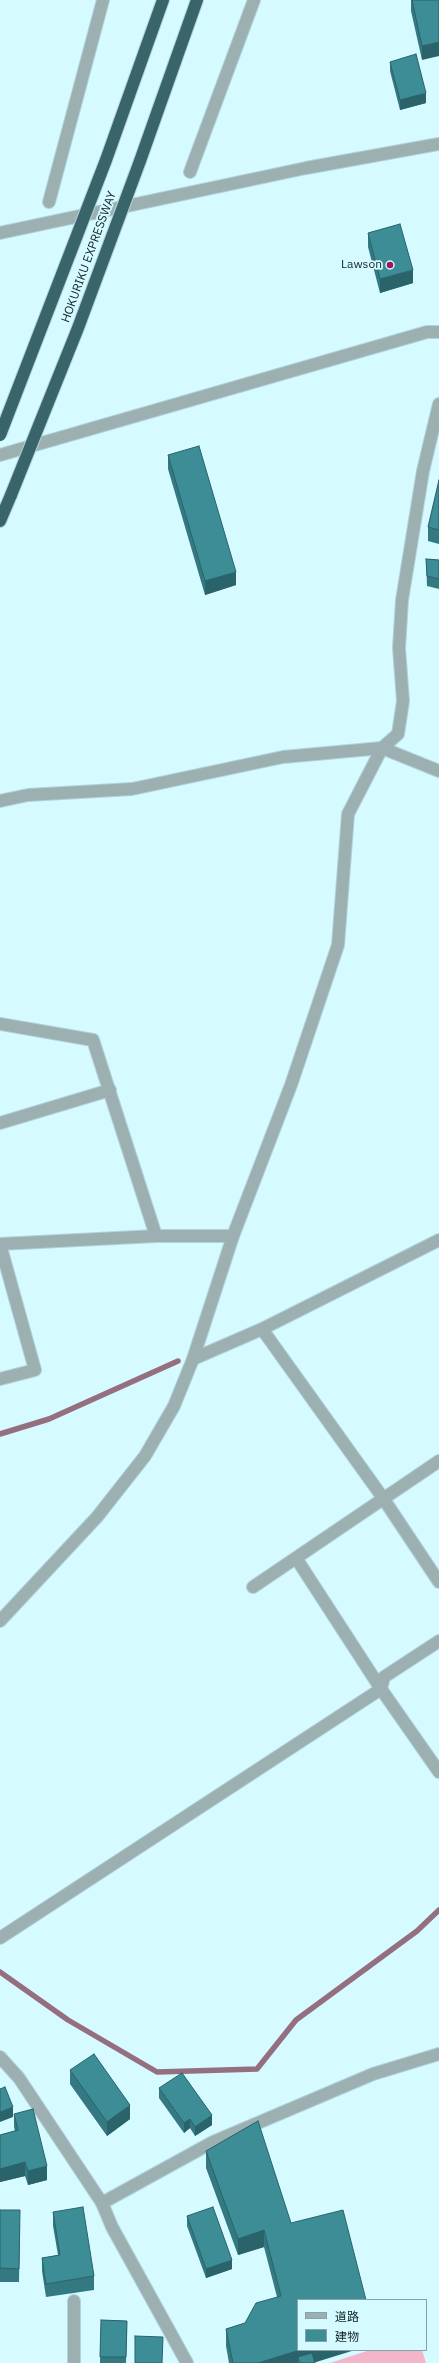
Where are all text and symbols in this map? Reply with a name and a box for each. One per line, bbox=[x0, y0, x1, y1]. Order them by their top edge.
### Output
street label: HOKURIKU EXPRESSWAY bbox=[59, 189, 119, 325]
place label: Lawson bbox=[341, 258, 382, 272]
marker: Lawson bbox=[385, 260, 395, 270]
legend bbox=[297, 2299, 427, 2351]
text: 道路 bbox=[335, 2309, 359, 2324]
text: 建物 bbox=[335, 2329, 359, 2344]

